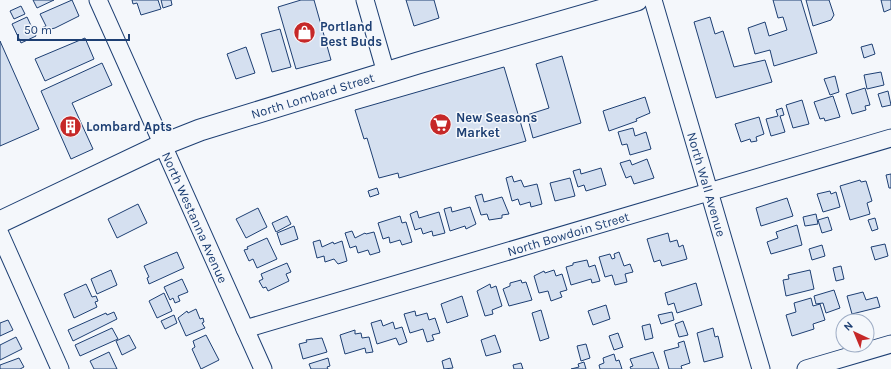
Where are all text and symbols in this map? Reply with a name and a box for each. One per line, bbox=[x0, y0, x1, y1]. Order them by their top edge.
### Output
scale bar bbox=[18, 16, 129, 42]
place label: Portland Best Buds bbox=[320, 19, 382, 49]
shop icon: Portland Best Buds bbox=[292, 20, 318, 46]
text: 50 m bbox=[24, 23, 52, 37]
street label: North Lombard Street bbox=[249, 70, 376, 122]
place label: New Seasons Market bbox=[456, 110, 537, 140]
supermarket icon: New Seasons Market bbox=[427, 111, 453, 137]
building icon: Lombard Apts bbox=[57, 113, 83, 139]
place label: Lombard Apts bbox=[86, 119, 172, 134]
street label: North Wall Avenue bbox=[684, 130, 729, 239]
street label: North Westanna Avenue bbox=[159, 150, 231, 286]
street label: North Bowdoin Street bbox=[506, 209, 631, 259]
north arrow bbox=[835, 313, 875, 353]
text: N bbox=[841, 319, 856, 334]

